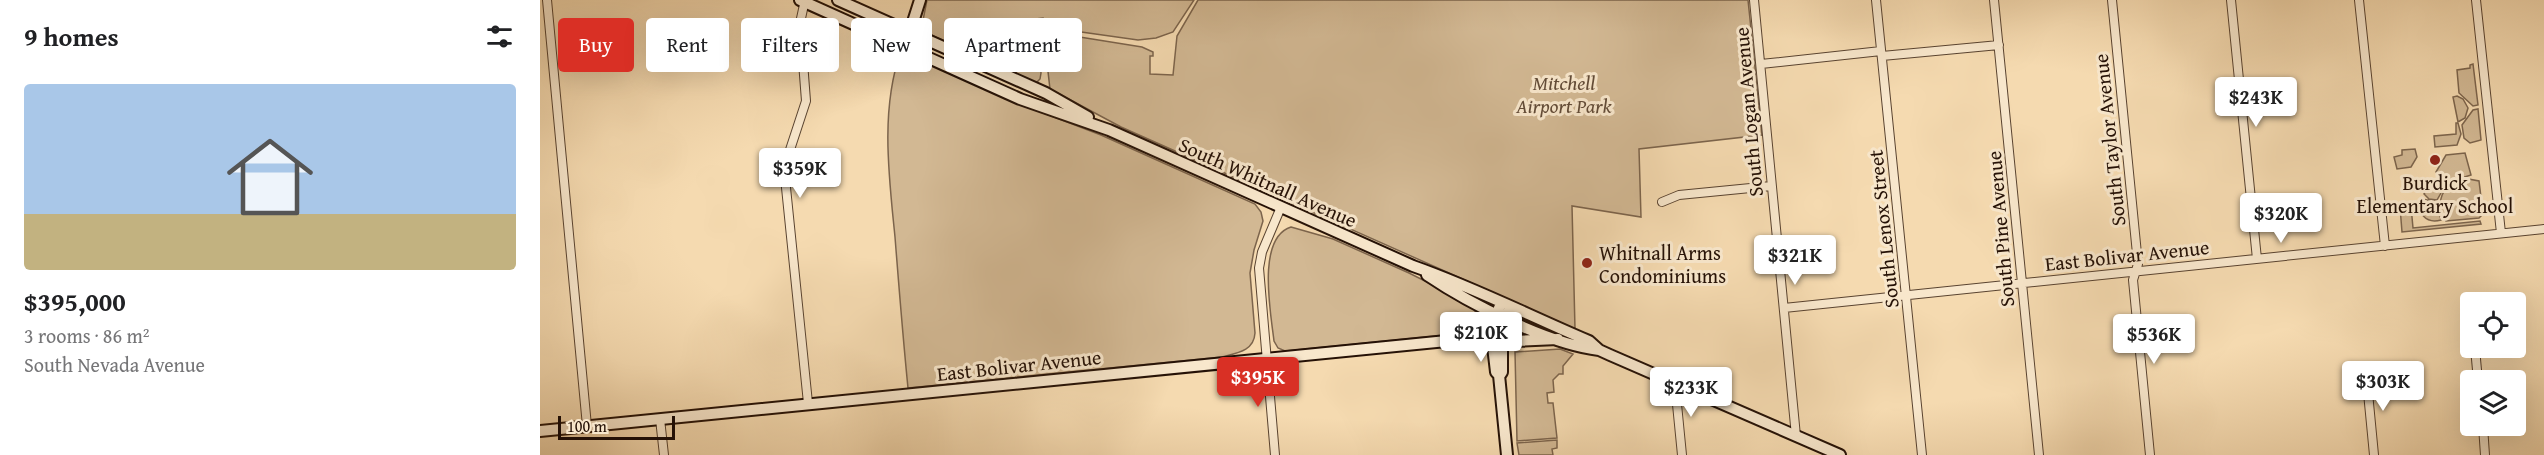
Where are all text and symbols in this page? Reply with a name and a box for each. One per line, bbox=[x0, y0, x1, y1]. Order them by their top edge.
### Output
text: 9 homes bbox=[24, 17, 119, 56]
chip: Buy bbox=[558, 18, 634, 72]
chip: Rent bbox=[646, 18, 729, 72]
chip: Filters bbox=[741, 18, 839, 72]
chip: New bbox=[851, 18, 932, 72]
chip: Apartment bbox=[944, 18, 1082, 72]
icon: filters bbox=[483, 20, 516, 53]
street label: South Logan Avenue bbox=[1726, 26, 1770, 198]
street label: South Taylor Avenue bbox=[2086, 52, 2132, 228]
park label: Mitchell Airport Park bbox=[1515, 68, 1613, 120]
pin: $243K bbox=[2214, 77, 2298, 128]
text: $243K bbox=[2229, 82, 2283, 111]
icon: home bbox=[216, 123, 324, 231]
street label: South Whitnall Avenue bbox=[1174, 130, 1362, 234]
pin: $359K bbox=[758, 148, 842, 199]
street label: South Lenox Street bbox=[1860, 148, 1906, 310]
street label: South Pine Avenue bbox=[1979, 150, 2021, 308]
text: $359K bbox=[773, 153, 827, 182]
marker: Burdick Elementary School bbox=[2428, 153, 2442, 167]
place label: Burdick Elementary School bbox=[2357, 168, 2514, 220]
pin: $320K bbox=[2239, 193, 2323, 244]
text: $320K bbox=[2254, 198, 2308, 227]
street label: East Bolivar Avenue bbox=[2043, 232, 2211, 278]
pin: $321K bbox=[1753, 235, 1837, 286]
place label: Whitnall Arms Condominiums bbox=[1599, 238, 1726, 290]
text: $321K bbox=[1768, 240, 1822, 269]
marker: Whitnall Arms Condominiums bbox=[1580, 256, 1594, 270]
text: $395,000 bbox=[24, 282, 126, 321]
map controls bbox=[2460, 292, 2526, 436]
button: locate bbox=[2460, 292, 2526, 358]
pin: $210K bbox=[1439, 312, 1523, 363]
pin: $536K bbox=[2112, 314, 2196, 365]
text: $210K bbox=[1454, 317, 1508, 346]
text: $536K bbox=[2127, 319, 2181, 348]
text: 3 rooms · 86 m² bbox=[24, 321, 150, 350]
street label: East Bolivar Avenue bbox=[935, 342, 1103, 388]
text: South Nevada Avenue bbox=[24, 350, 205, 379]
pin: $395K bbox=[1216, 357, 1300, 408]
pin: $303K bbox=[2341, 361, 2425, 412]
text: $395K bbox=[1231, 362, 1285, 391]
text: $303K bbox=[2356, 366, 2410, 395]
pin: $233K bbox=[1649, 367, 1733, 418]
button: layers bbox=[2460, 370, 2526, 436]
text: $233K bbox=[1664, 372, 1718, 401]
scale bar bbox=[558, 413, 675, 440]
text: 100 m bbox=[567, 414, 607, 438]

